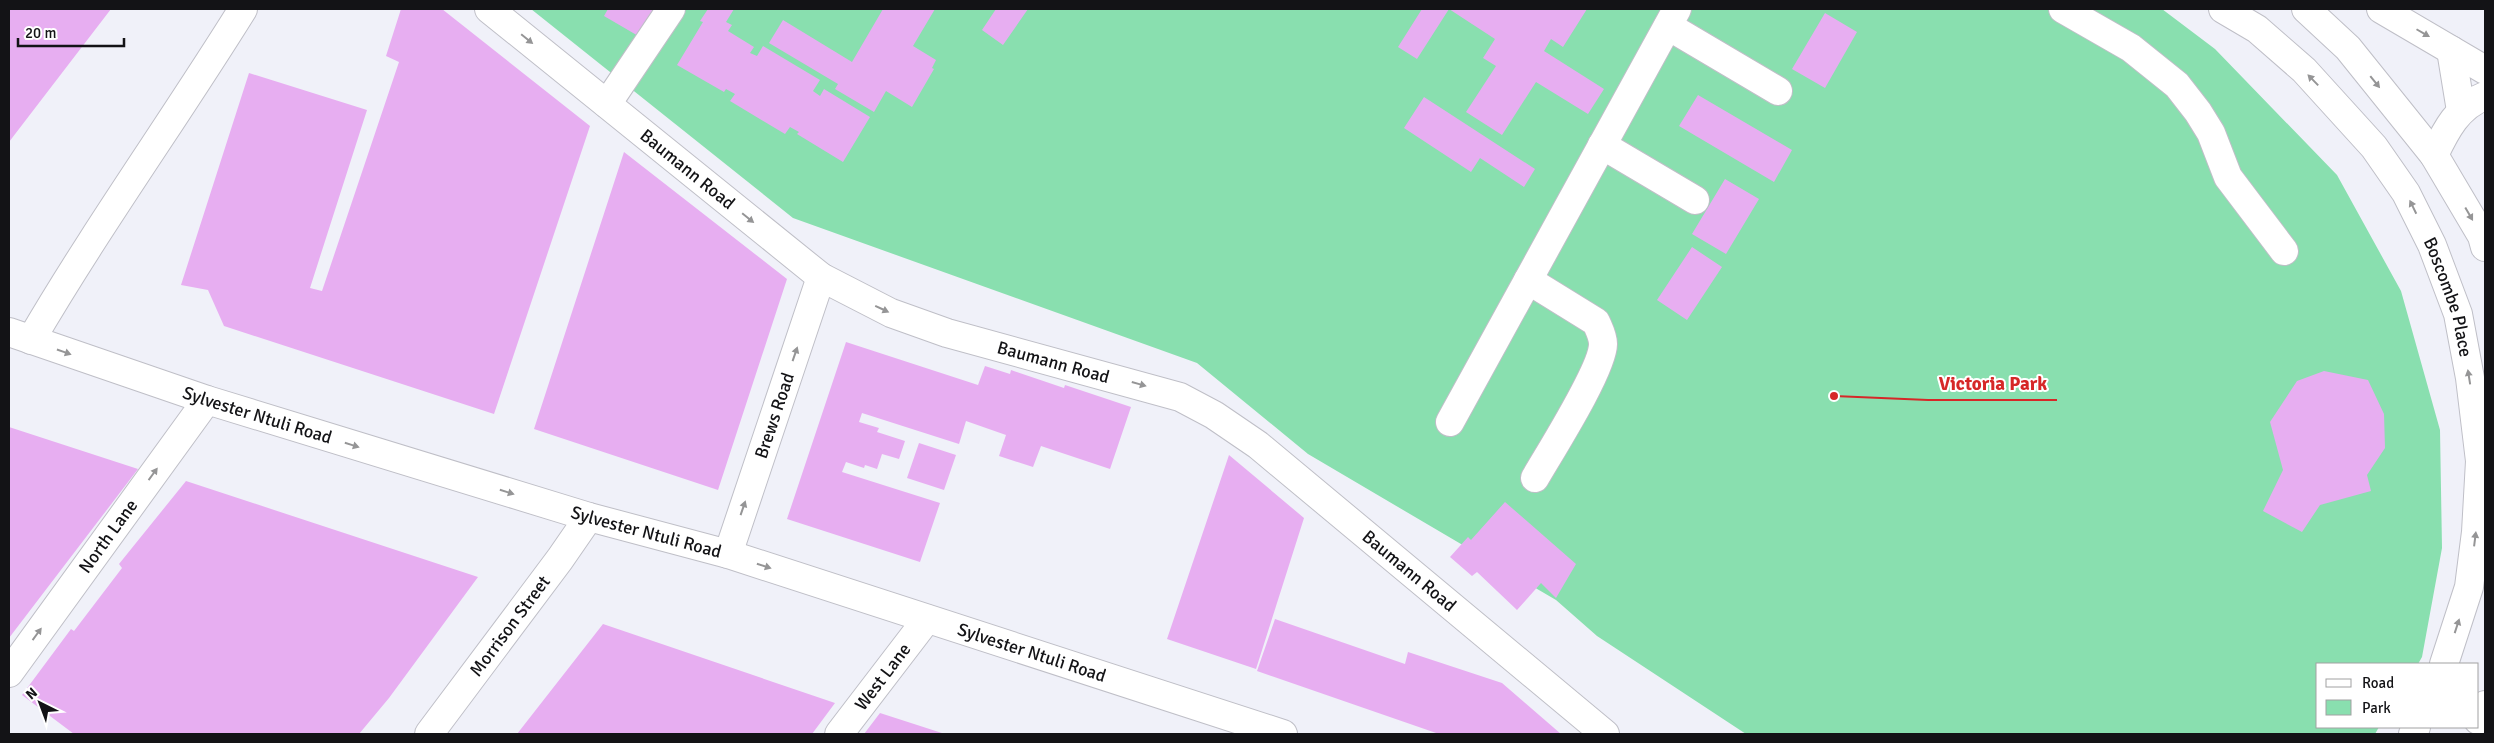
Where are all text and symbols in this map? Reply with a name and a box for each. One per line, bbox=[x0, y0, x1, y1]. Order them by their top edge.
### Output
scale bar bbox=[18, 15, 124, 47]
text: 20 m bbox=[25, 24, 56, 42]
one-way arrow bbox=[2416, 29, 2429, 38]
one-way arrow bbox=[520, 34, 533, 45]
one-way arrow bbox=[2307, 74, 2319, 86]
one-way arrow bbox=[2370, 75, 2381, 88]
street label: Baumann Road bbox=[636, 124, 739, 214]
one-way arrow bbox=[2409, 200, 2417, 214]
one-way arrow bbox=[2464, 208, 2473, 221]
one-way arrow bbox=[742, 213, 755, 224]
street label: Boscombe Place bbox=[2419, 233, 2477, 359]
one-way arrow bbox=[875, 304, 890, 313]
street label: Baumann Road bbox=[995, 336, 1112, 388]
one-way arrow bbox=[792, 346, 799, 361]
one-way arrow bbox=[57, 348, 72, 356]
callout: Victoria Park bbox=[1928, 366, 2057, 400]
one-way arrow bbox=[2465, 369, 2473, 385]
street label: Brews Road bbox=[750, 370, 799, 461]
text: Victoria Park bbox=[1939, 372, 2047, 396]
one-way arrow bbox=[1131, 381, 1146, 389]
street label: Sylvester Ntuli Road bbox=[180, 382, 335, 449]
one-way arrow bbox=[345, 441, 360, 449]
one-way arrow bbox=[148, 468, 159, 481]
one-way arrow bbox=[500, 488, 515, 496]
street label: North Lane bbox=[74, 495, 142, 577]
one-way arrow bbox=[740, 500, 747, 515]
street label: Sylvester Ntuli Road bbox=[568, 501, 724, 563]
street label: Baumann Road bbox=[1358, 526, 1461, 616]
one-way arrow bbox=[2471, 530, 2479, 546]
one-way arrow bbox=[757, 563, 772, 570]
street label: Morrison Street bbox=[465, 571, 555, 681]
street label: Sylvester Ntuli Road bbox=[955, 618, 1109, 687]
one-way arrow bbox=[2453, 618, 2461, 633]
one-way arrow bbox=[32, 628, 43, 641]
street label: West Lane bbox=[850, 639, 915, 715]
legend bbox=[2316, 663, 2479, 728]
text: Road bbox=[2362, 674, 2394, 692]
north arrow bbox=[15, 678, 65, 728]
text: N bbox=[22, 684, 41, 703]
text: Park bbox=[2362, 699, 2391, 717]

